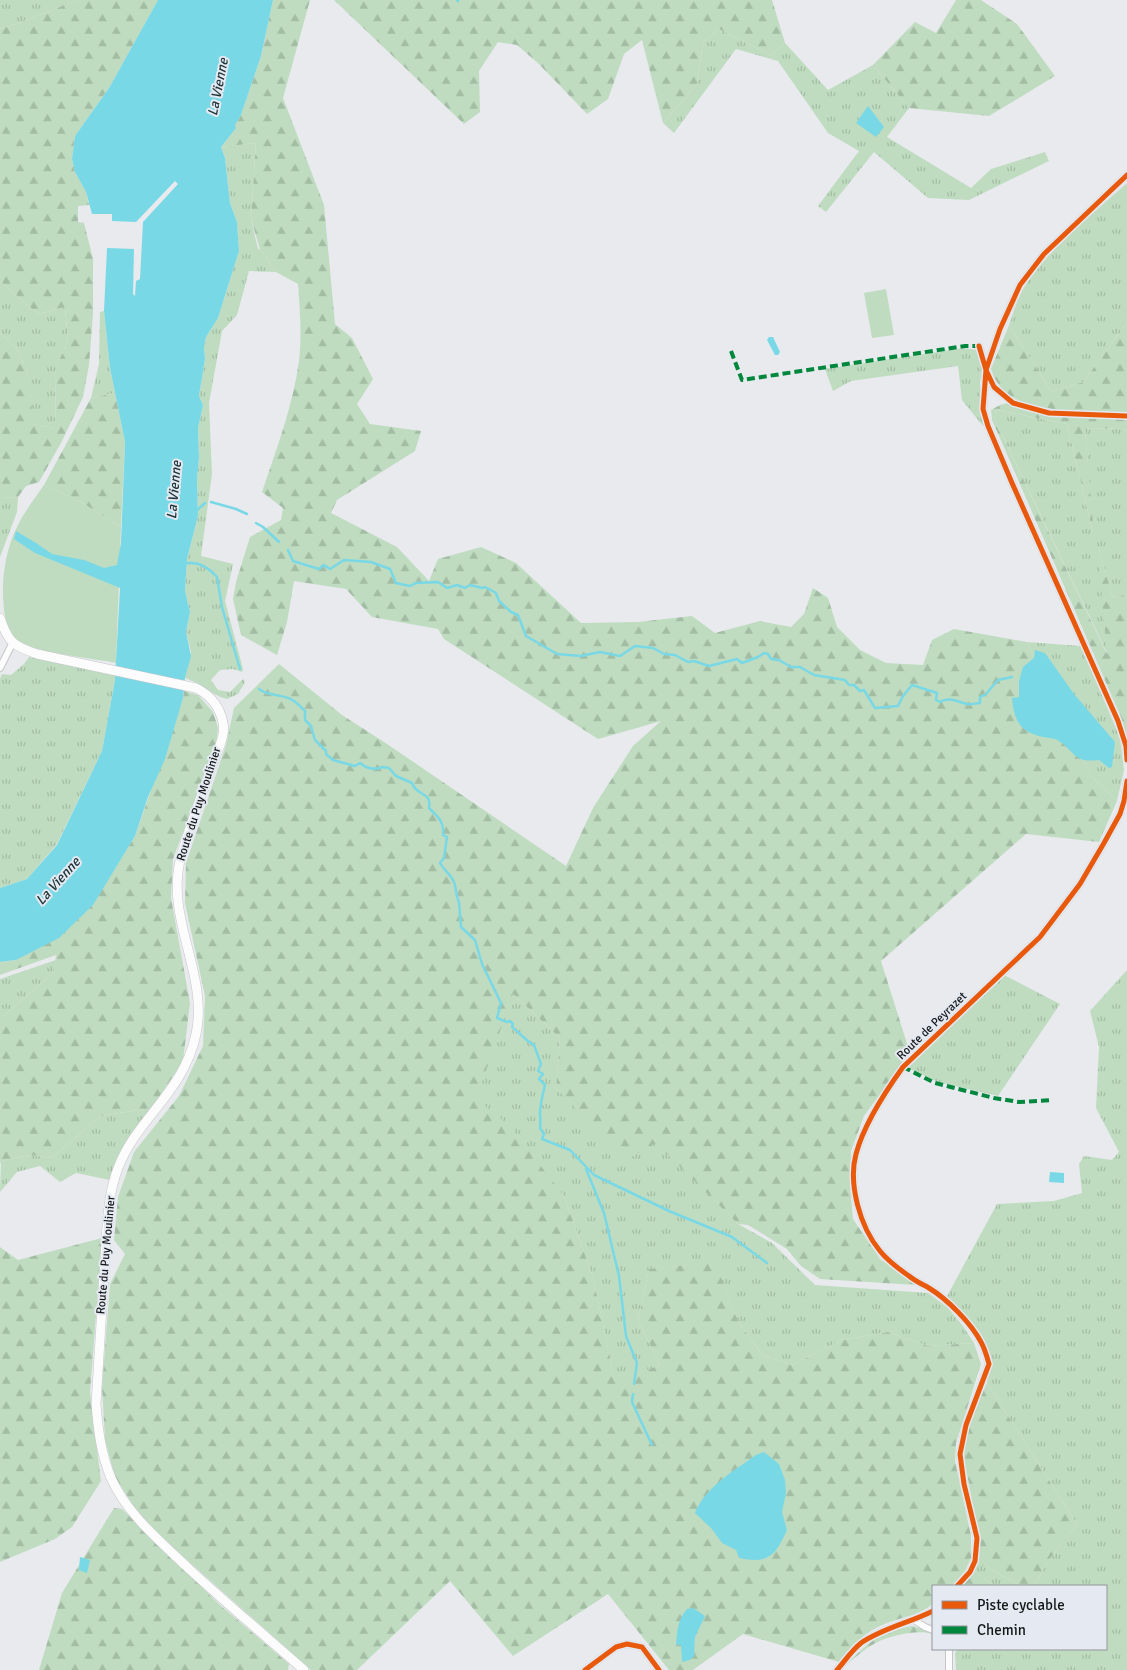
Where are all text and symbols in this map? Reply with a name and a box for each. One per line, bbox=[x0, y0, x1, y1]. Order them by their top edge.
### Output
water label: La Vienne bbox=[204, 56, 232, 117]
water label: La Vienne bbox=[163, 459, 185, 520]
street label: Route du Puy Moulinier bbox=[173, 745, 225, 863]
water label: La Vienne bbox=[32, 853, 85, 908]
street label: Route de Peyrazet bbox=[894, 989, 970, 1063]
street label: Route du Puy Moulinier bbox=[93, 1194, 119, 1315]
legend bbox=[932, 1585, 1107, 1650]
text: Piste cyclable bbox=[977, 1596, 1065, 1614]
text: Chemin bbox=[977, 1621, 1026, 1639]

